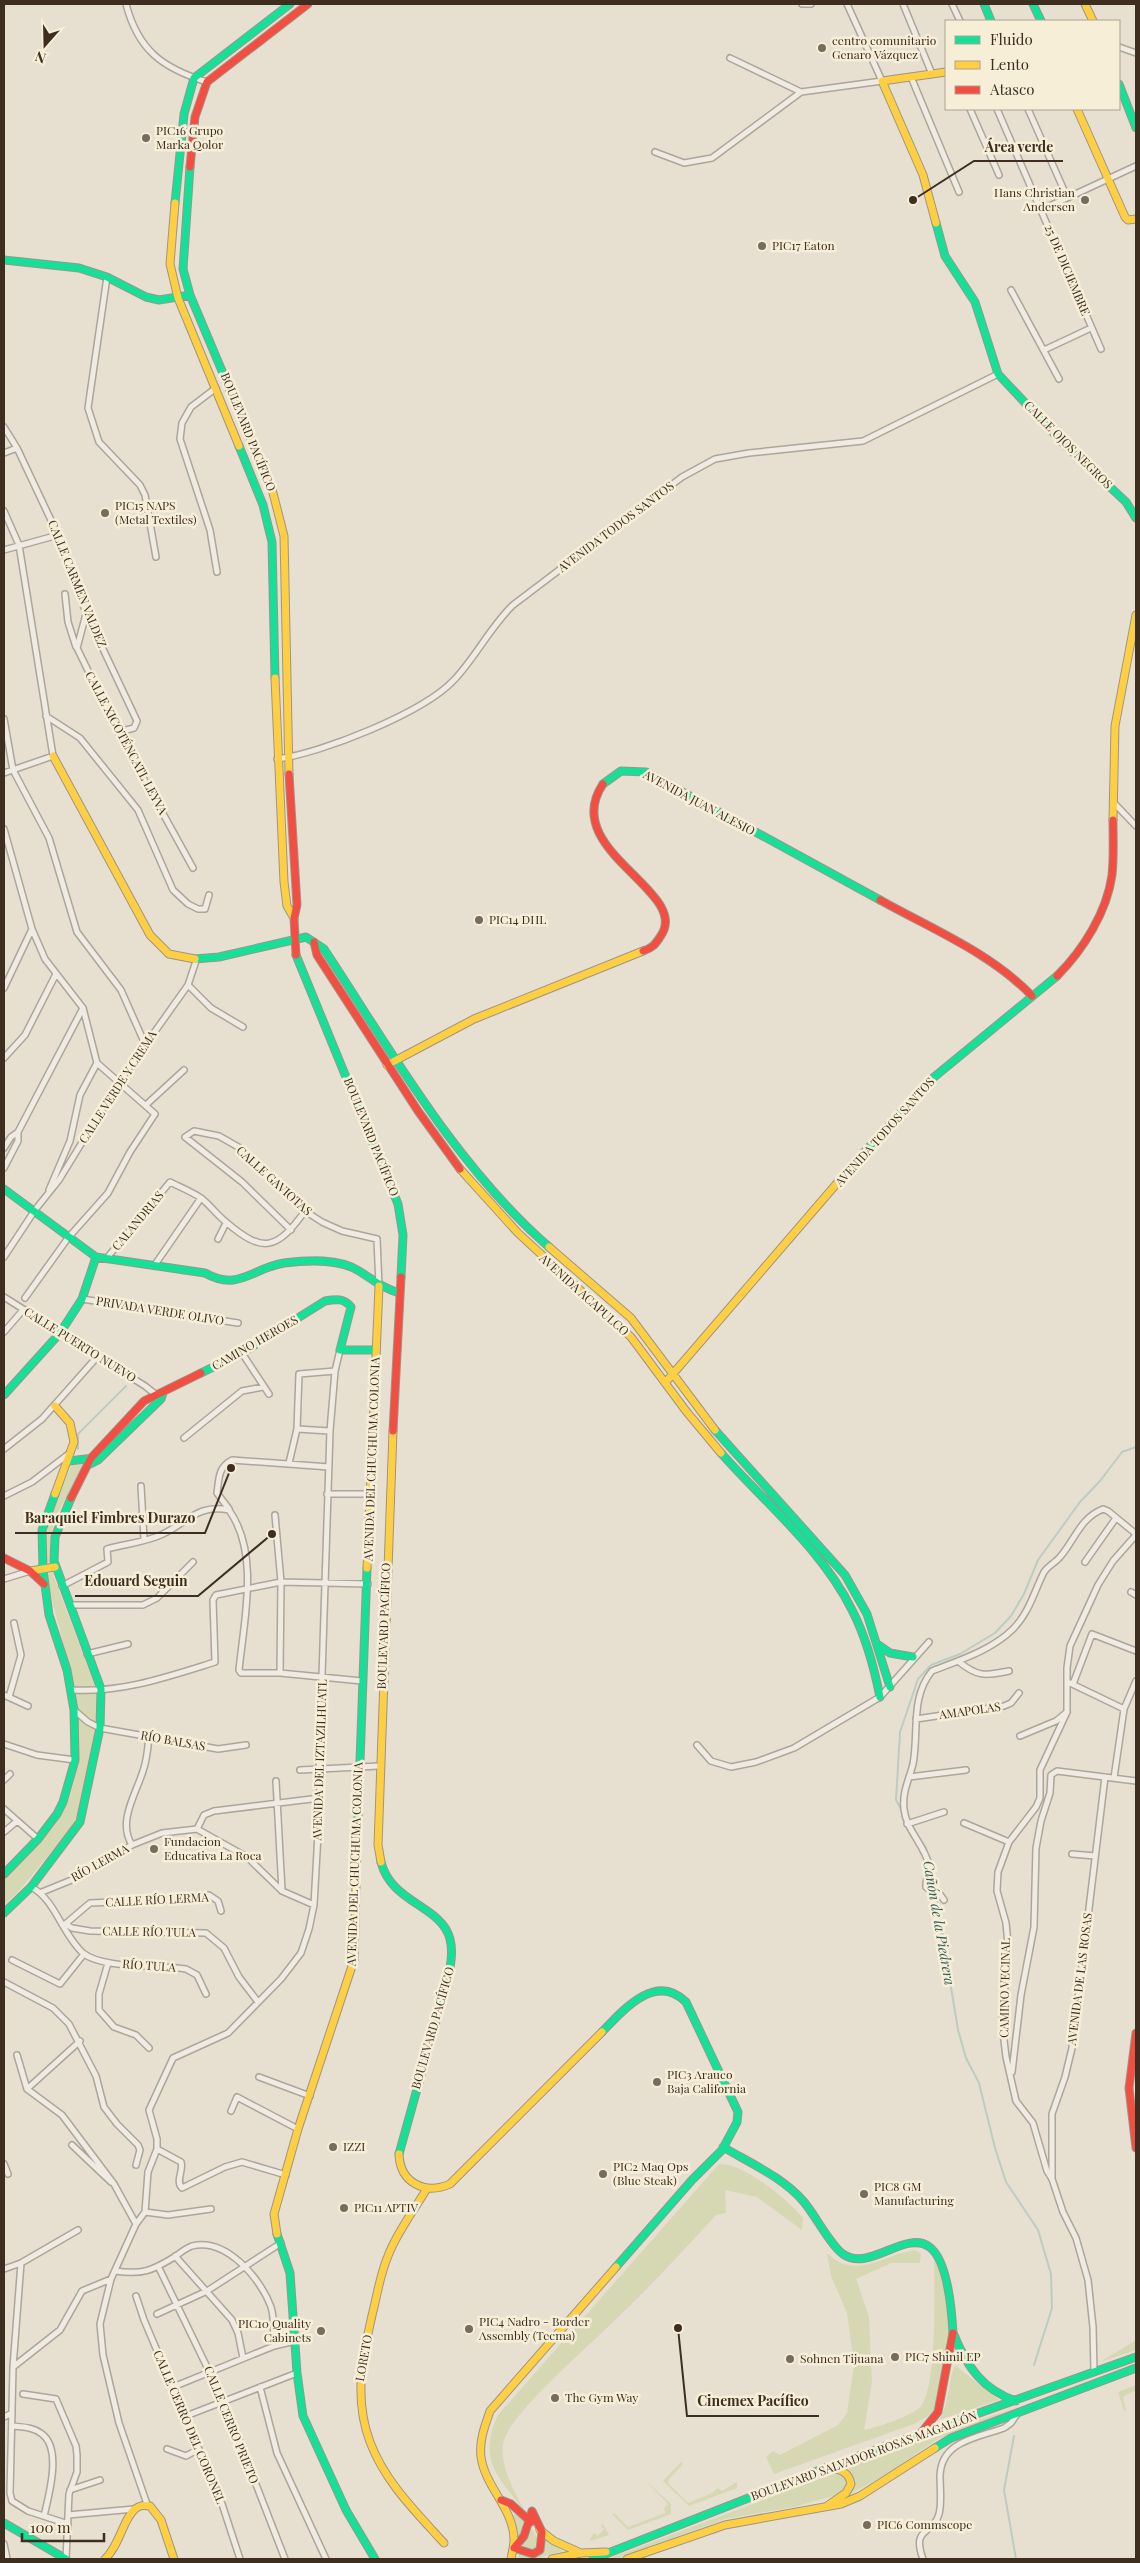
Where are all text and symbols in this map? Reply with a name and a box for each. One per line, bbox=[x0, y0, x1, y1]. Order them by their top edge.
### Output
north arrow bbox=[20, 20, 70, 70]
legend bbox=[945, 20, 1120, 110]
text: Fluido bbox=[990, 29, 1033, 49]
place label: centro comunitario Genaro Vázquez bbox=[832, 32, 937, 62]
marker: centro comunitario Genaro Vázquez bbox=[816, 42, 828, 54]
text: N bbox=[32, 47, 48, 68]
text: Lento bbox=[990, 54, 1029, 74]
text: Atasco bbox=[989, 79, 1034, 99]
place label: PIC16 Grupo Marka Qolor bbox=[156, 122, 224, 152]
marker: PIC16 Grupo Marka Qolor bbox=[140, 132, 152, 144]
callout: Área verde bbox=[974, 132, 1063, 161]
text: Área verde bbox=[984, 137, 1053, 156]
place label: Hans Christian Andersen bbox=[994, 184, 1075, 214]
marker: Hans Christian Andersen bbox=[1079, 194, 1091, 206]
street label: 25 DE DICIEMBRE bbox=[1042, 222, 1094, 318]
place label: PIC17 Eaton bbox=[772, 237, 835, 253]
marker: PIC17 Eaton bbox=[756, 240, 768, 252]
street label: BOULEVARD PACÍFICO bbox=[218, 370, 280, 493]
street label: CALLE OJOS NEGROS bbox=[1021, 397, 1116, 492]
street label: AVENIDA TODOS SANTOS bbox=[553, 477, 677, 576]
place label: PIC15 NAPS (Metal Textiles) bbox=[115, 497, 196, 527]
marker: PIC15 NAPS (Metal Textiles) bbox=[99, 507, 111, 519]
street label: CALLE CARMEN VALDEZ bbox=[45, 517, 111, 650]
street label: CALLE XICOTÉNCATL LEYVA bbox=[82, 668, 172, 817]
street label: AVENIDA JUAN ALESIO bbox=[640, 765, 758, 838]
place label: PIC14 DHL bbox=[489, 911, 546, 927]
marker: PIC14 DHL bbox=[473, 914, 485, 926]
street label: CALLE VERDE Y CREMA bbox=[75, 1026, 160, 1146]
street label: AVENIDA TODOS SANTOS bbox=[830, 1073, 938, 1190]
street label: BOULEVARD PACÍFICO bbox=[341, 1075, 403, 1198]
street label: CALLE GAVIOTAS bbox=[233, 1142, 316, 1219]
street label: CALANDRIAS bbox=[108, 1187, 167, 1253]
street label: AVENIDA ACAPULCO bbox=[536, 1249, 633, 1339]
street label: PRIVADA VERDE OLIVO bbox=[95, 1292, 225, 1328]
street label: CALLE PUERTO NUEVO bbox=[21, 1303, 140, 1385]
street label: CAMINO HEROES bbox=[208, 1311, 301, 1373]
street label: AVENIDA DEL CHUCHUMA COLONIA bbox=[359, 1356, 383, 1562]
callout: Baraquiel Fimbres Durazo bbox=[15, 1504, 205, 1533]
text: Baraquiel Fimbres Durazo bbox=[25, 1508, 195, 1527]
street label: BOULEVARD PACÍFICO bbox=[373, 1562, 393, 1690]
callout: Edouard Seguin bbox=[75, 1567, 198, 1596]
text: Edouard Seguin bbox=[84, 1571, 188, 1590]
street label: AVENIDA DEL IZTAZILHUATL bbox=[308, 1679, 330, 1842]
street label: AMAPOLAS bbox=[937, 1698, 1002, 1722]
street label: RÍO BALSAS bbox=[139, 1726, 207, 1754]
street label: AVENIDA DEL CHUCHUMA COLONIA bbox=[342, 1761, 366, 1967]
place label: Fundacion Educativa La Roca bbox=[164, 1833, 262, 1863]
street label: RÍO LERMA bbox=[68, 1839, 132, 1885]
marker: Fundacion Educativa La Roca bbox=[148, 1843, 160, 1855]
water label: Cañón de la Piedrera bbox=[919, 1859, 960, 1987]
street label: CALLE RÍO LERMA bbox=[105, 1888, 210, 1910]
street label: AVENIDA DE LAS ROSAS bbox=[1063, 1912, 1095, 2047]
street label: CALLE RÍO TULA bbox=[102, 1922, 196, 1940]
street label: CAMINO VECINAL bbox=[995, 1938, 1013, 2038]
street label: RÍO TULA bbox=[122, 1955, 177, 1975]
street label: BOULEVARD PACÍFICO bbox=[407, 1965, 457, 2091]
place label: PIC3 Arauco Baja California bbox=[667, 2066, 746, 2096]
marker: PIC3 Arauco Baja California bbox=[651, 2076, 663, 2088]
place label: IZZI bbox=[343, 2138, 365, 2154]
marker: IZZI bbox=[327, 2141, 339, 2153]
place label: PIC2 Maq Ops (Blue Steak) bbox=[613, 2158, 688, 2188]
marker: PIC2 Maq Ops (Blue Steak) bbox=[597, 2168, 609, 2180]
place label: PIC8 GM Manufacturing bbox=[874, 2178, 954, 2208]
marker: PIC8 GM Manufacturing bbox=[858, 2188, 870, 2200]
place label: PIC11 APTIV bbox=[354, 2199, 419, 2215]
marker: PIC11 APTIV bbox=[338, 2202, 350, 2214]
place label: PIC4 Nadro - Border Assembly (Tecma) bbox=[478, 2313, 590, 2343]
place label: PIC10 Quality Cabinets bbox=[238, 2315, 311, 2345]
marker: PIC4 Nadro - Border Assembly (Tecma) bbox=[463, 2323, 475, 2335]
marker: PIC10 Quality Cabinets bbox=[315, 2325, 327, 2337]
street label: LORETO bbox=[351, 2333, 375, 2382]
street label: CALLE CERRO DEL CORONEL bbox=[150, 2347, 230, 2506]
place label: PIC7 Shinil EP bbox=[905, 2348, 980, 2364]
place label: Sohnen Tijuana bbox=[800, 2350, 883, 2366]
marker: PIC7 Shinil EP bbox=[889, 2351, 901, 2363]
marker: Sohnen Tijuana bbox=[784, 2353, 796, 2365]
street label: CALLE CERRO PRIETO bbox=[201, 2363, 263, 2486]
callout: Cinemex Pacífico bbox=[687, 2387, 819, 2416]
place label: The Gym Way bbox=[565, 2389, 638, 2405]
text: Cinemex Pacífico bbox=[697, 2391, 809, 2410]
marker: The Gym Way bbox=[549, 2392, 561, 2404]
street label: BOULEVARD SALVADOR ROSAS MAGALLÓN bbox=[748, 2406, 979, 2504]
scale bar bbox=[22, 2510, 105, 2542]
place label: PIC6 Commscope bbox=[877, 2516, 972, 2532]
text: 100 m bbox=[30, 2517, 71, 2537]
marker: PIC6 Commscope bbox=[861, 2519, 873, 2531]

